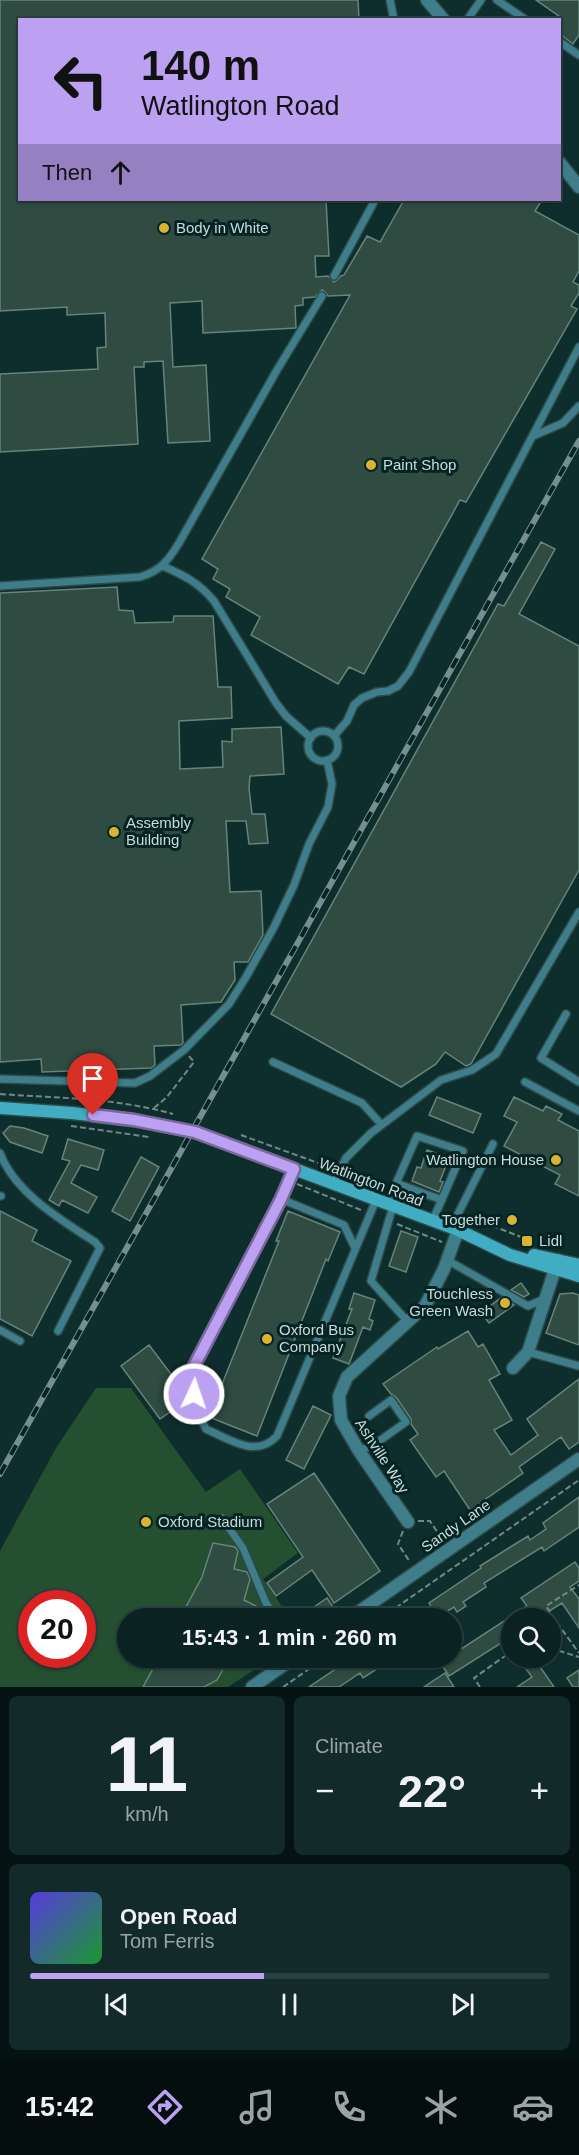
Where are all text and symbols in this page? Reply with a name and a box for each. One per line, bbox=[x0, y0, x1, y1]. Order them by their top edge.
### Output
icon: left bbox=[42, 42, 120, 120]
text: 140 m bbox=[141, 42, 260, 89]
text: Watlington Road bbox=[141, 91, 340, 121]
icon: ahead bbox=[104, 156, 137, 189]
text: Then bbox=[42, 160, 92, 185]
place label: Body in White bbox=[176, 219, 269, 236]
marker: Body in White bbox=[157, 221, 171, 235]
place label: Paint Shop bbox=[383, 456, 456, 473]
marker: Paint Shop bbox=[364, 458, 378, 472]
place label: Assembly Building bbox=[126, 814, 192, 848]
marker: Assembly Building bbox=[107, 825, 121, 839]
pin bbox=[67, 1053, 118, 1115]
icon: arrive bbox=[76, 1062, 109, 1095]
place label: Watlington House bbox=[426, 1151, 544, 1168]
marker: Watlington House bbox=[549, 1153, 563, 1167]
street label: Watlington Road bbox=[317, 1154, 426, 1209]
place label: Together bbox=[442, 1211, 500, 1228]
marker: Together bbox=[505, 1213, 519, 1227]
place label: Lidl bbox=[539, 1232, 562, 1249]
marker: Lidl bbox=[520, 1234, 534, 1248]
place label: Touchless Green Wash bbox=[409, 1285, 493, 1319]
marker: Touchless Green Wash bbox=[498, 1296, 512, 1310]
place label: Oxford Bus Company bbox=[279, 1321, 354, 1355]
marker: Oxford Bus Company bbox=[260, 1332, 274, 1346]
position arrow bbox=[162, 1362, 226, 1426]
street label: Ashville Way bbox=[352, 1415, 413, 1497]
street label: Sandy Lane bbox=[418, 1496, 493, 1556]
place label: Oxford Stadium bbox=[158, 1513, 262, 1530]
marker: Oxford Stadium bbox=[139, 1515, 153, 1529]
speed limit sign: 20 bbox=[18, 1590, 96, 1668]
map controls bbox=[501, 1608, 561, 1668]
button: search bbox=[501, 1608, 561, 1668]
text: 15:43 · 1 min · 260 m bbox=[182, 1625, 397, 1650]
text: 11 bbox=[106, 1720, 188, 1808]
text: Climate bbox=[315, 1735, 383, 1757]
text: 22° bbox=[398, 1766, 466, 1817]
text: − bbox=[315, 1772, 334, 1809]
text: + bbox=[530, 1772, 549, 1809]
text: km/h bbox=[125, 1803, 169, 1825]
text: Open Road bbox=[120, 1904, 237, 1929]
text: Tom Ferris bbox=[120, 1930, 214, 1952]
icon: previous bbox=[100, 1988, 133, 2021]
icon: pause bbox=[273, 1988, 306, 2021]
icon: next bbox=[446, 1988, 479, 2021]
icon: directions bbox=[144, 2086, 186, 2128]
icon: music bbox=[236, 2086, 278, 2128]
icon: phone bbox=[328, 2086, 370, 2128]
icon: climate bbox=[420, 2086, 462, 2128]
icon: car bbox=[512, 2086, 554, 2128]
text: 15:42 bbox=[25, 2092, 94, 2122]

